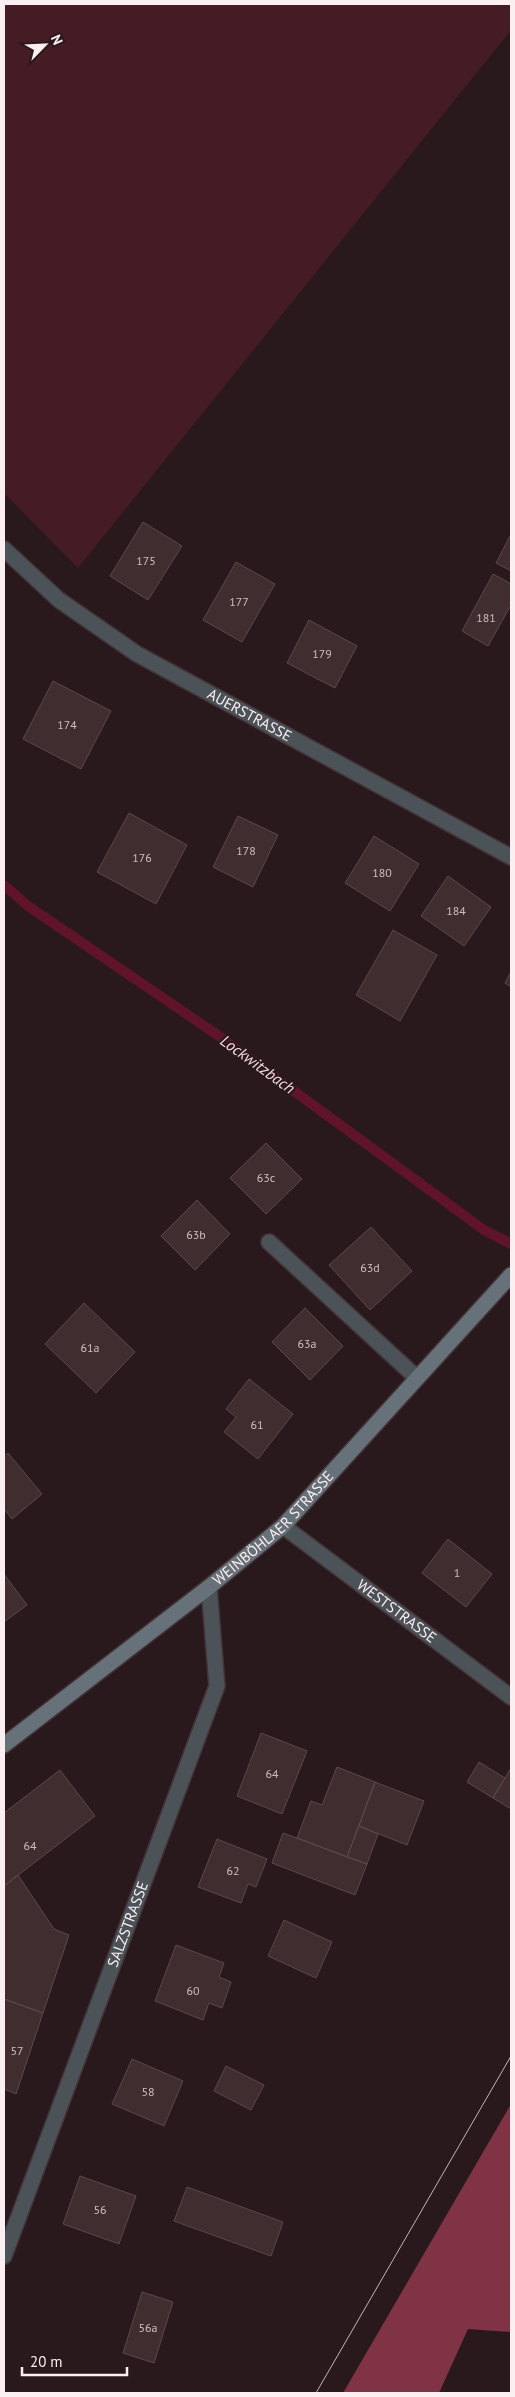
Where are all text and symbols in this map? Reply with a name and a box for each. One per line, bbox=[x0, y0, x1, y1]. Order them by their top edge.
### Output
north arrow bbox=[20, 20, 70, 70]
text: N bbox=[47, 32, 67, 48]
house number: 175 bbox=[136, 553, 156, 568]
house number: 177 bbox=[229, 594, 249, 609]
house number: 181 bbox=[476, 610, 496, 625]
house number: 179 bbox=[312, 646, 332, 661]
street label: AUERSTRASSE bbox=[204, 684, 295, 745]
house number: 174 bbox=[57, 717, 77, 732]
house number: 178 bbox=[236, 843, 256, 858]
house number: 176 bbox=[132, 850, 152, 865]
house number: 180 bbox=[372, 865, 392, 880]
house number: 184 bbox=[446, 903, 466, 918]
water label: Lockwitzbach bbox=[217, 1030, 299, 1098]
house number: 63c bbox=[257, 1170, 276, 1185]
house number: 63b bbox=[186, 1227, 206, 1242]
house number: 63d bbox=[360, 1260, 380, 1275]
house number: 63a bbox=[297, 1336, 317, 1351]
house number: 61a bbox=[80, 1340, 100, 1355]
house number: 61 bbox=[250, 1417, 264, 1432]
street label: WEINBÖHLAER STRASSE bbox=[208, 1467, 337, 1589]
house number: 1 bbox=[454, 1565, 460, 1580]
street label: WESTSTRASSE bbox=[353, 1575, 440, 1647]
house number: 64 bbox=[265, 1766, 279, 1781]
house number: 64 bbox=[23, 1838, 37, 1853]
house number: 62 bbox=[226, 1863, 240, 1878]
street label: SALZSTRASSE bbox=[103, 1879, 152, 1970]
house number: 60 bbox=[186, 1983, 200, 1998]
house number: 57 bbox=[10, 2043, 24, 2058]
house number: 58 bbox=[141, 2084, 155, 2099]
house number: 56 bbox=[93, 2202, 107, 2217]
house number: 56a bbox=[138, 2320, 158, 2335]
scale bar bbox=[22, 2344, 128, 2376]
text: 20 m bbox=[30, 2352, 63, 2371]

